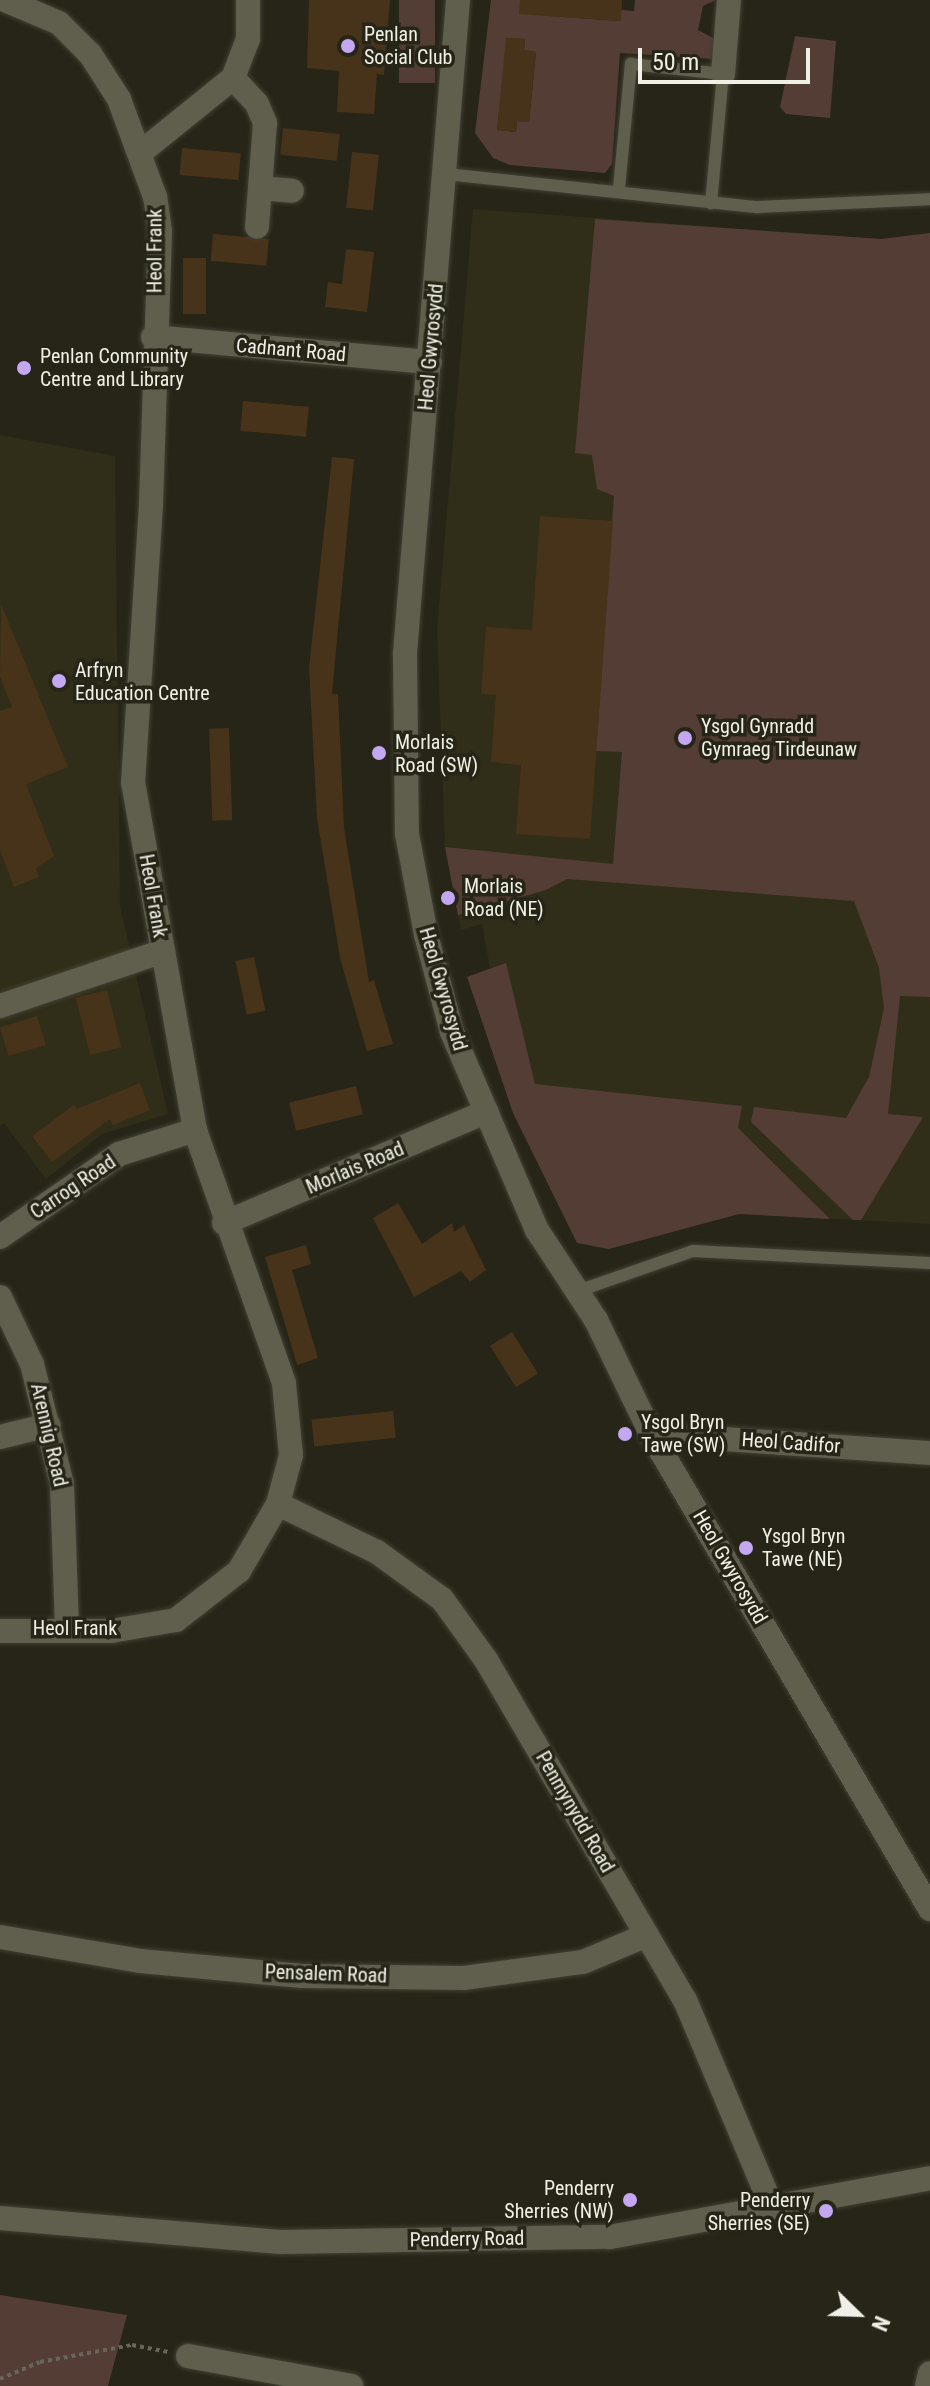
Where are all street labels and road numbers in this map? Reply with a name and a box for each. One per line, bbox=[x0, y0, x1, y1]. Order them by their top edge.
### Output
street label: Heol Frank bbox=[143, 209, 167, 293]
street label: Heol Gwyrosydd bbox=[414, 283, 448, 411]
street label: Cadnant Road bbox=[235, 333, 347, 367]
street label: Heol Frank bbox=[134, 852, 172, 940]
street label: Heol Gwyrosydd bbox=[414, 925, 472, 1053]
street label: Morlais Road bbox=[303, 1137, 407, 1199]
street label: Carrog Road bbox=[26, 1150, 120, 1224]
street label: Arennig Road bbox=[25, 1381, 73, 1489]
street label: Heol Cadifor bbox=[741, 1428, 841, 1458]
street label: Heol Gwyrosydd bbox=[688, 1506, 772, 1628]
street label: Heol Frank bbox=[33, 1616, 117, 1640]
street label: Penmynydd Road bbox=[531, 1747, 619, 1877]
street label: Pensalem Road bbox=[264, 1960, 388, 1988]
street label: Penderry Road bbox=[409, 2226, 525, 2252]

